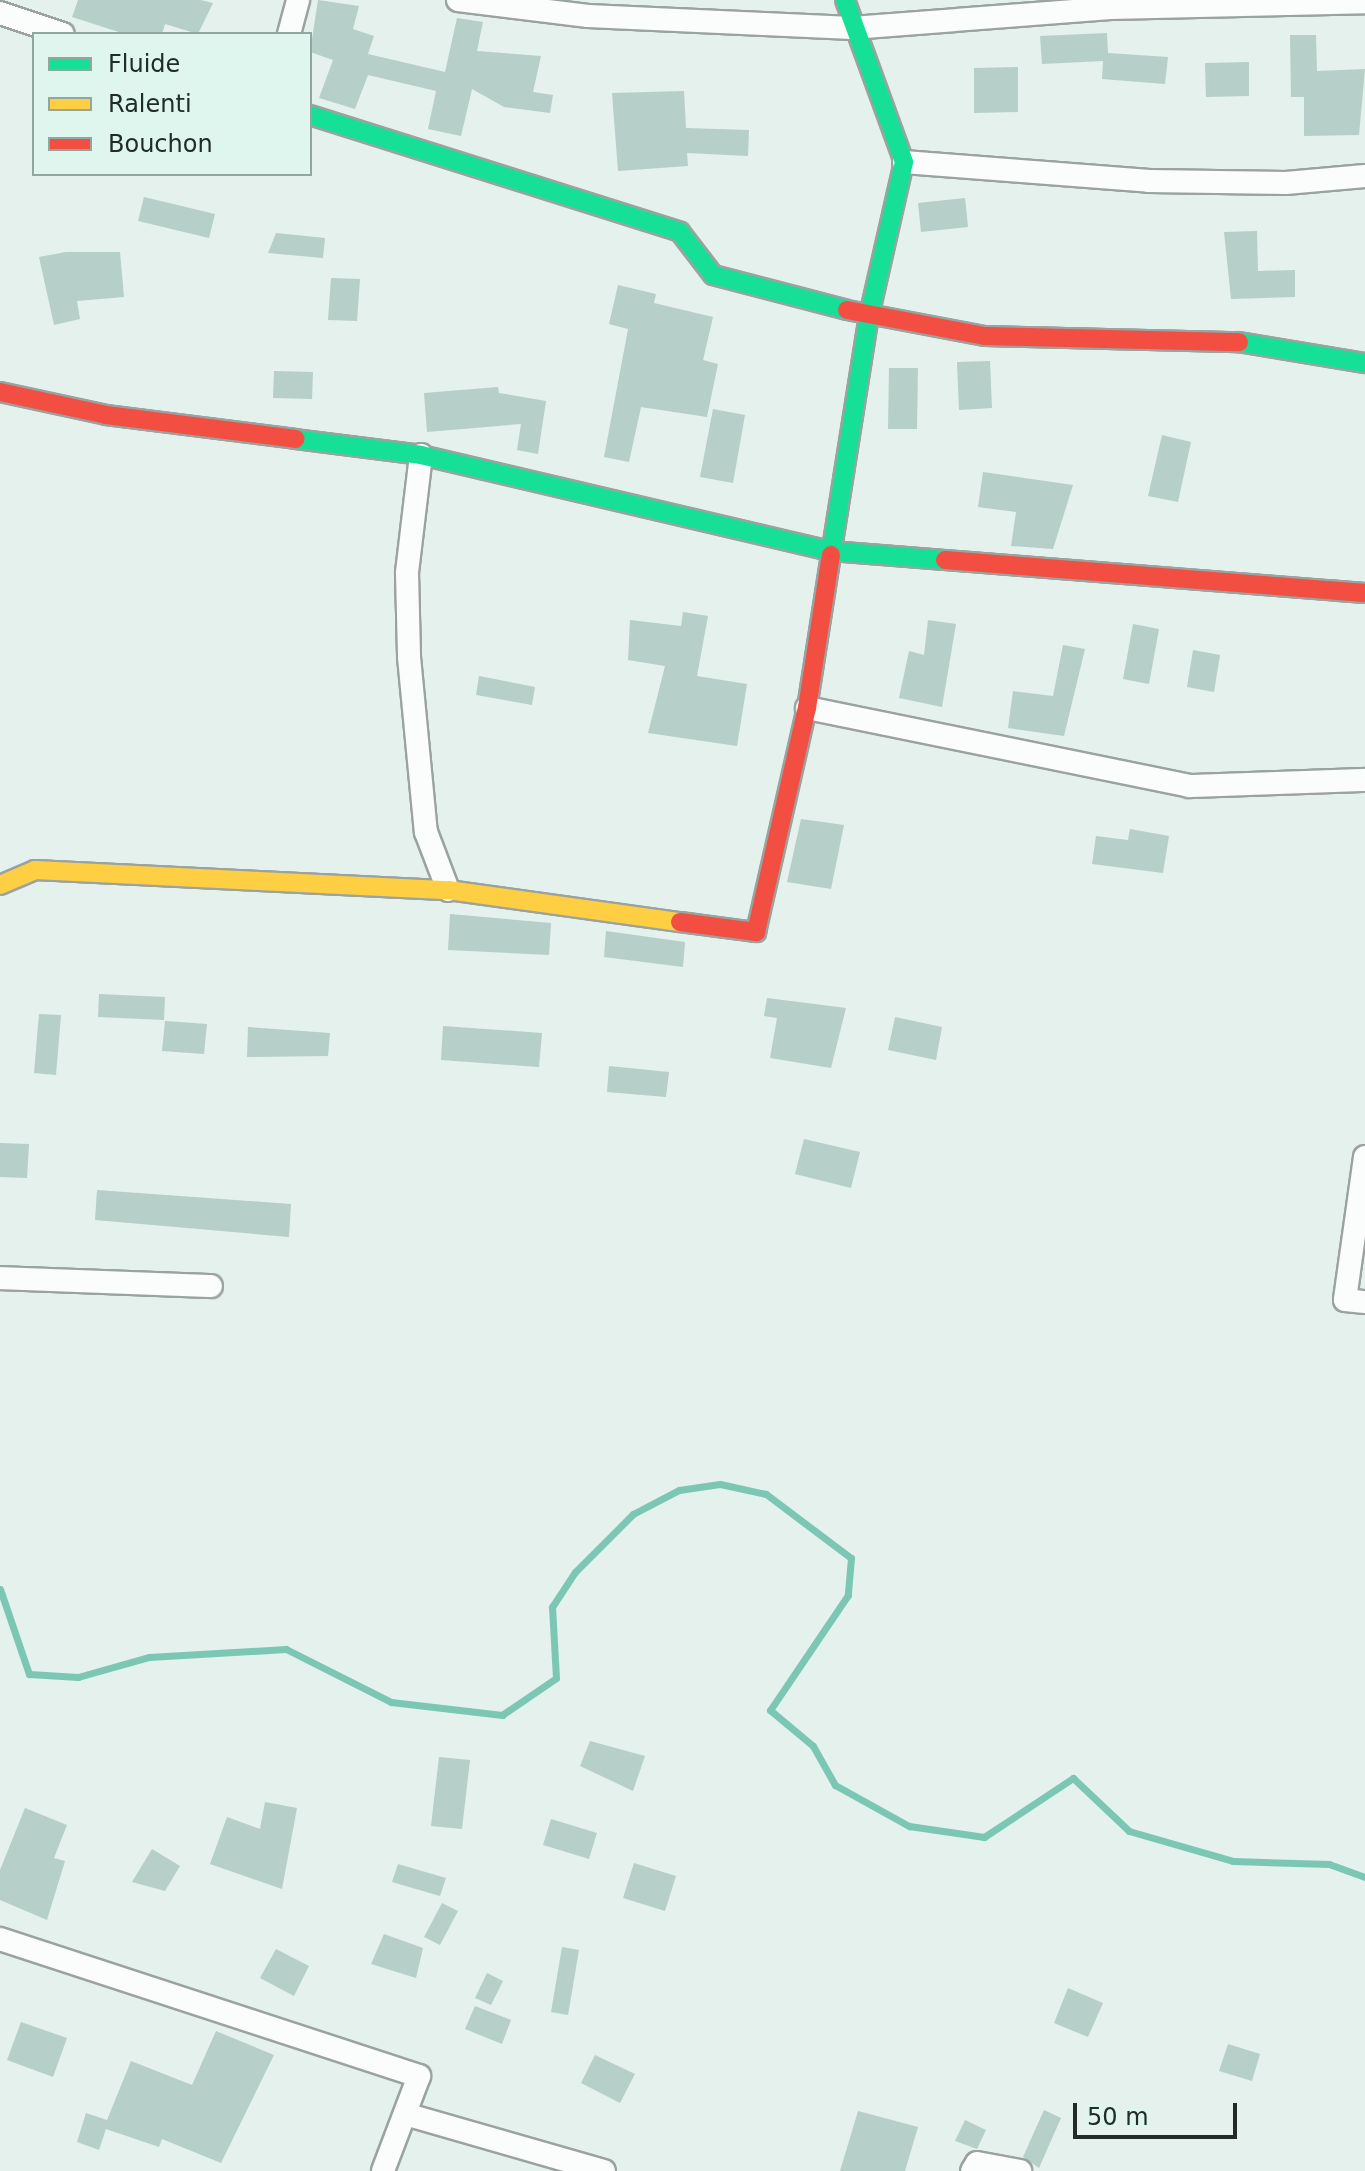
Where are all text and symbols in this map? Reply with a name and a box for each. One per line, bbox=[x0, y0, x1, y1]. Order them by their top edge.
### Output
legend bbox=[32, 32, 312, 176]
text: Fluide bbox=[108, 50, 180, 78]
text: Ralenti bbox=[108, 90, 192, 118]
text: Bouchon bbox=[108, 130, 213, 158]
scale bar bbox=[1077, 2087, 1241, 2137]
text: 50 m bbox=[1087, 2103, 1149, 2131]

